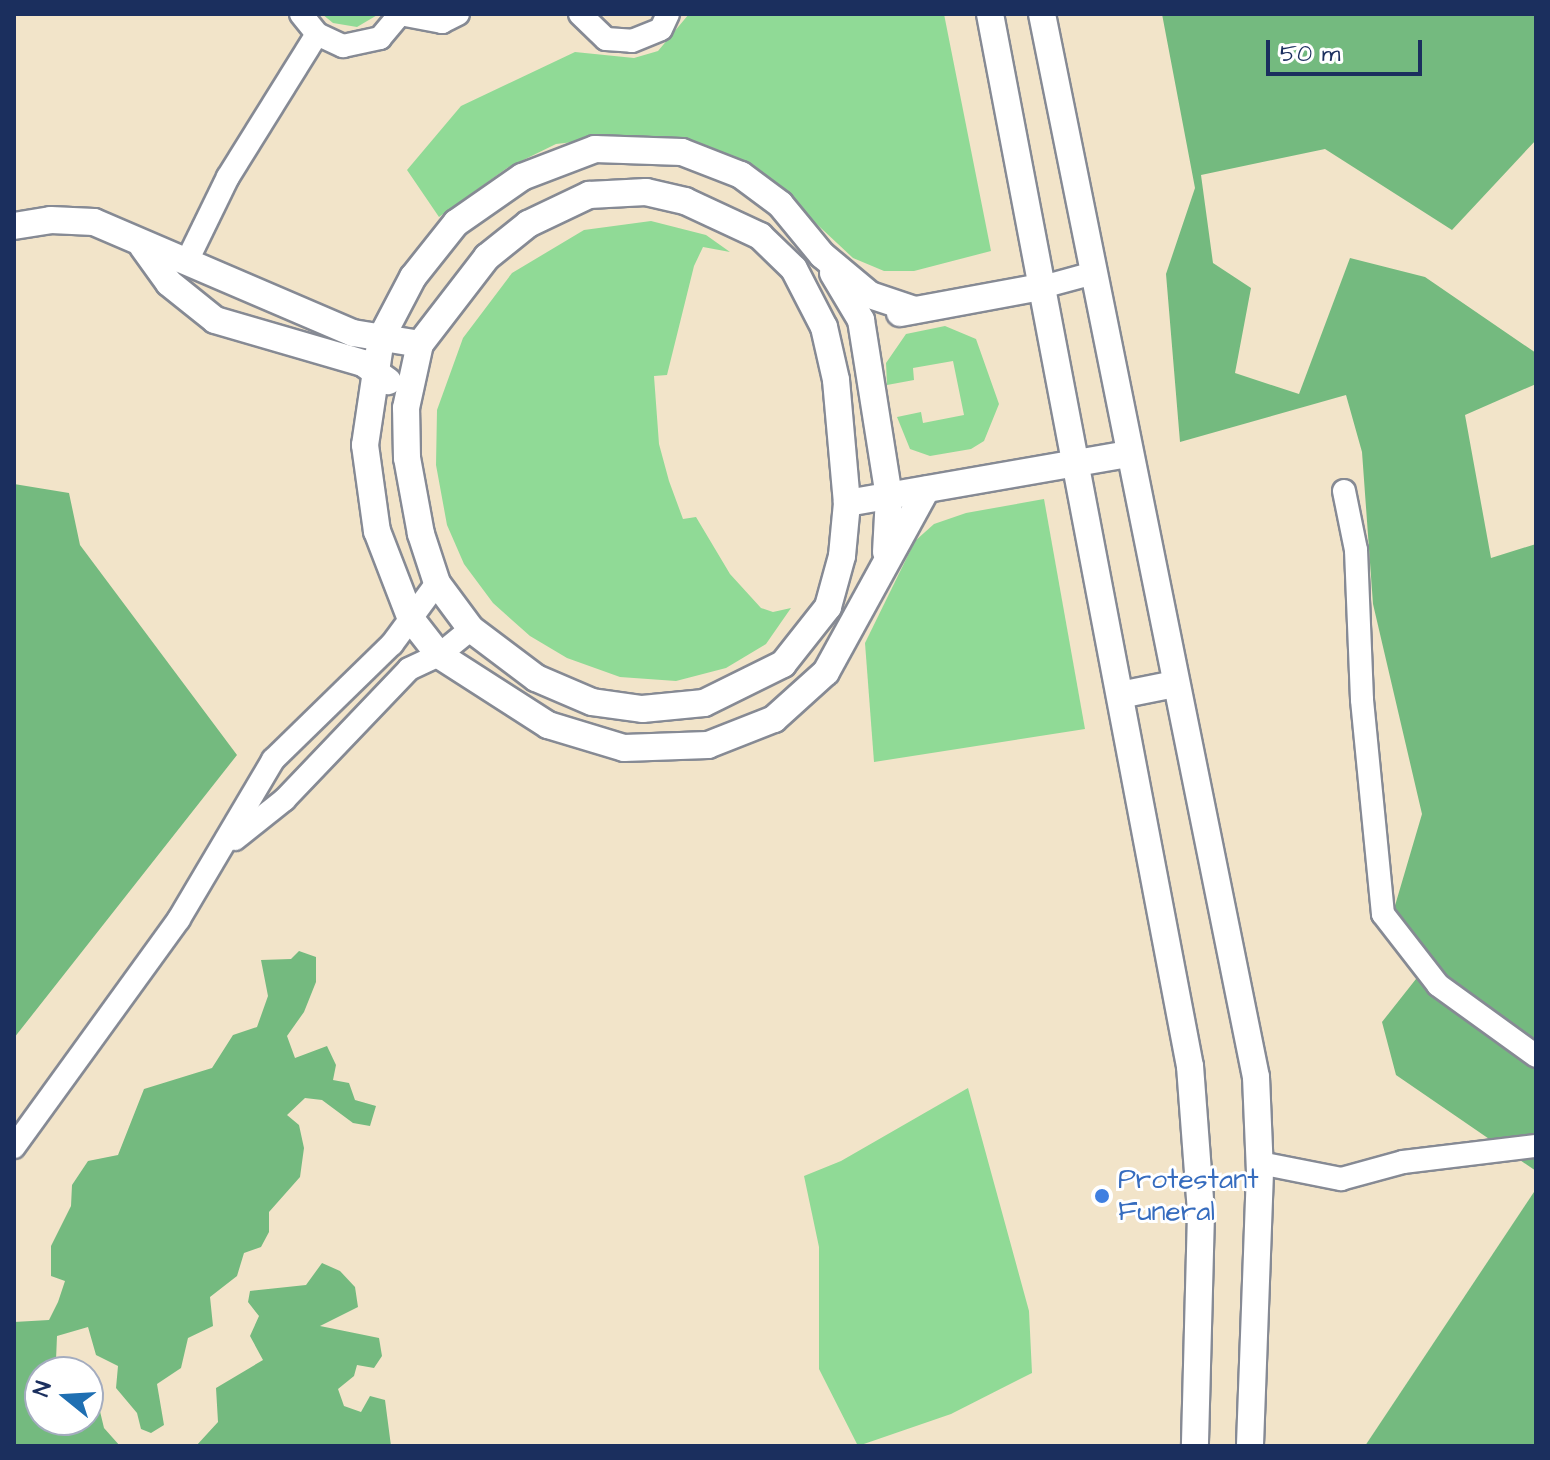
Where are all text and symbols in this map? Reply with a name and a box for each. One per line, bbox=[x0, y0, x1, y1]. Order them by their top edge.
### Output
scale bar bbox=[1270, 24, 1426, 74]
text: 50 m bbox=[1280, 37, 1340, 71]
place label: Protestant Funeral bbox=[1118, 1163, 1258, 1229]
marker: Protestant Funeral bbox=[1093, 1187, 1111, 1205]
north arrow bbox=[24, 1356, 104, 1436]
text: N bbox=[26, 1378, 59, 1400]

